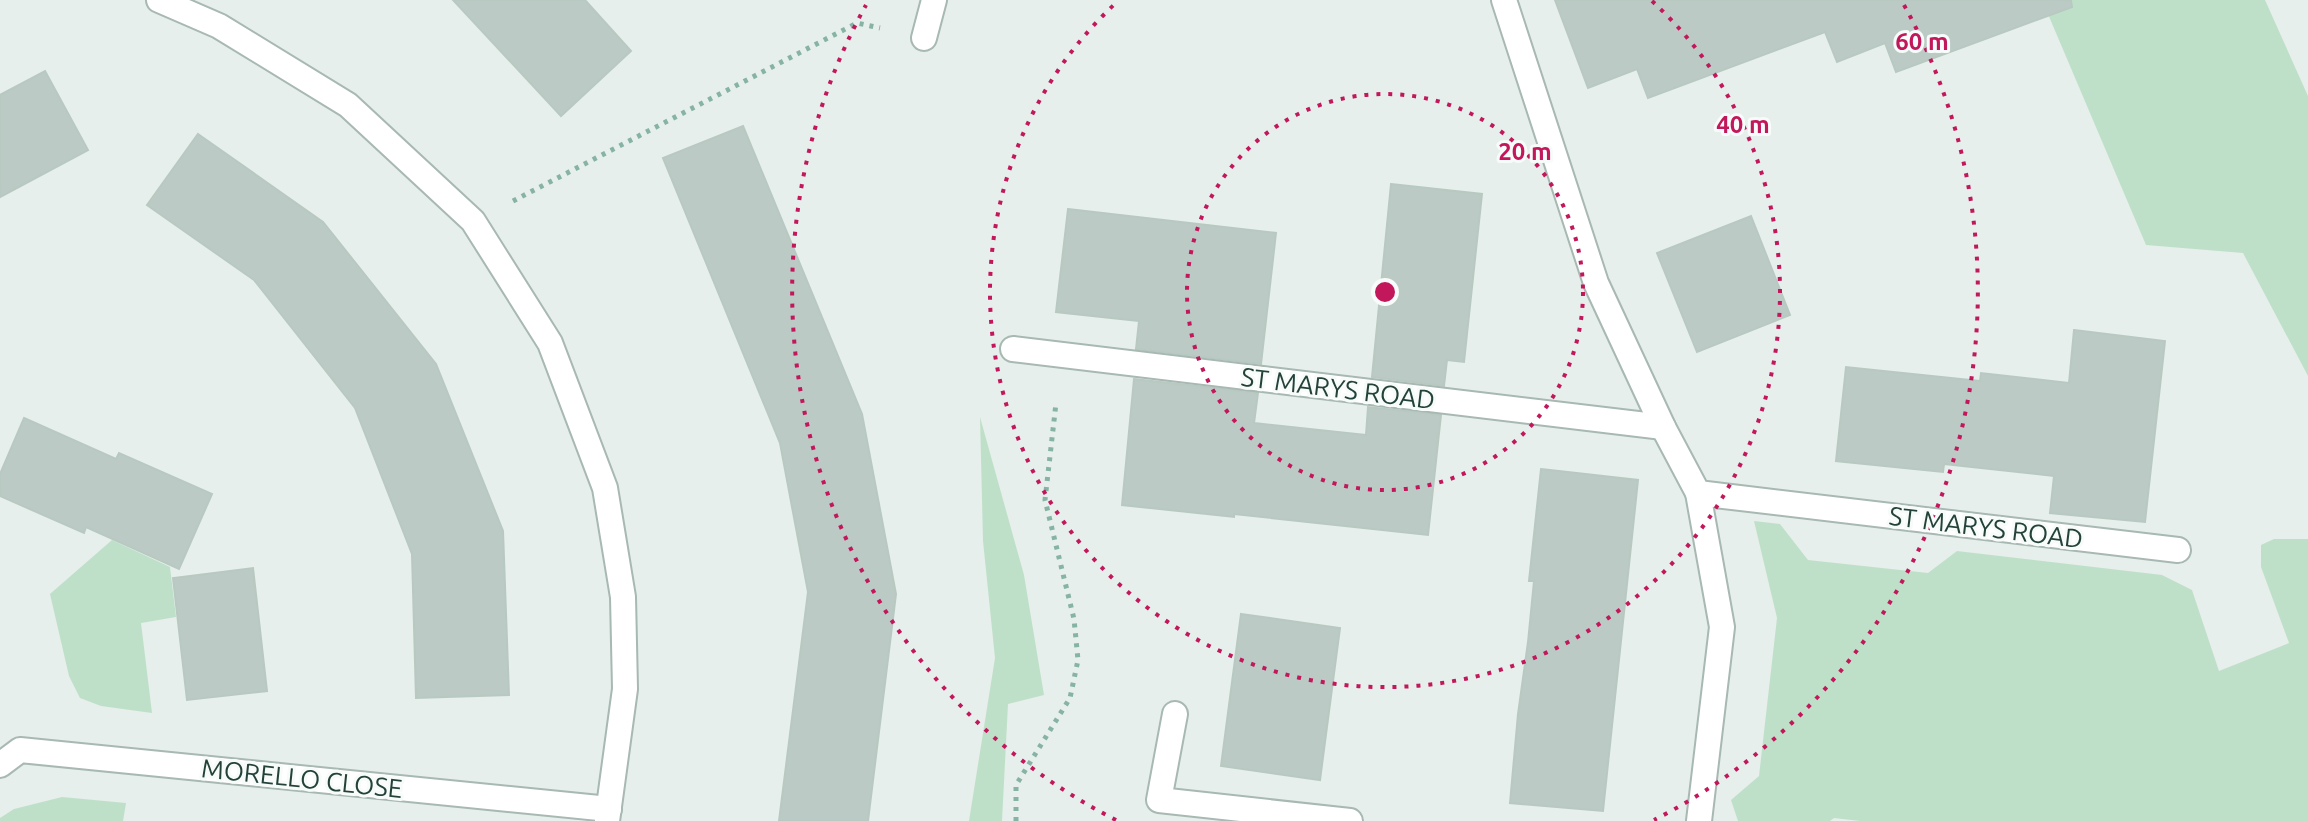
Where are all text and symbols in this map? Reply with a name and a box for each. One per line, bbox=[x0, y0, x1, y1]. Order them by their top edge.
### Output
text: 60 m bbox=[1895, 28, 1949, 55]
text: 40 m bbox=[1716, 111, 1770, 138]
text: 20 m bbox=[1498, 138, 1552, 165]
centre of rings bbox=[1371, 278, 1399, 306]
street label: ST MARYS ROAD bbox=[1239, 362, 1437, 414]
street label: ST MARYS ROAD bbox=[1887, 501, 2085, 553]
street label: MORELLO CLOSE bbox=[200, 753, 404, 803]

